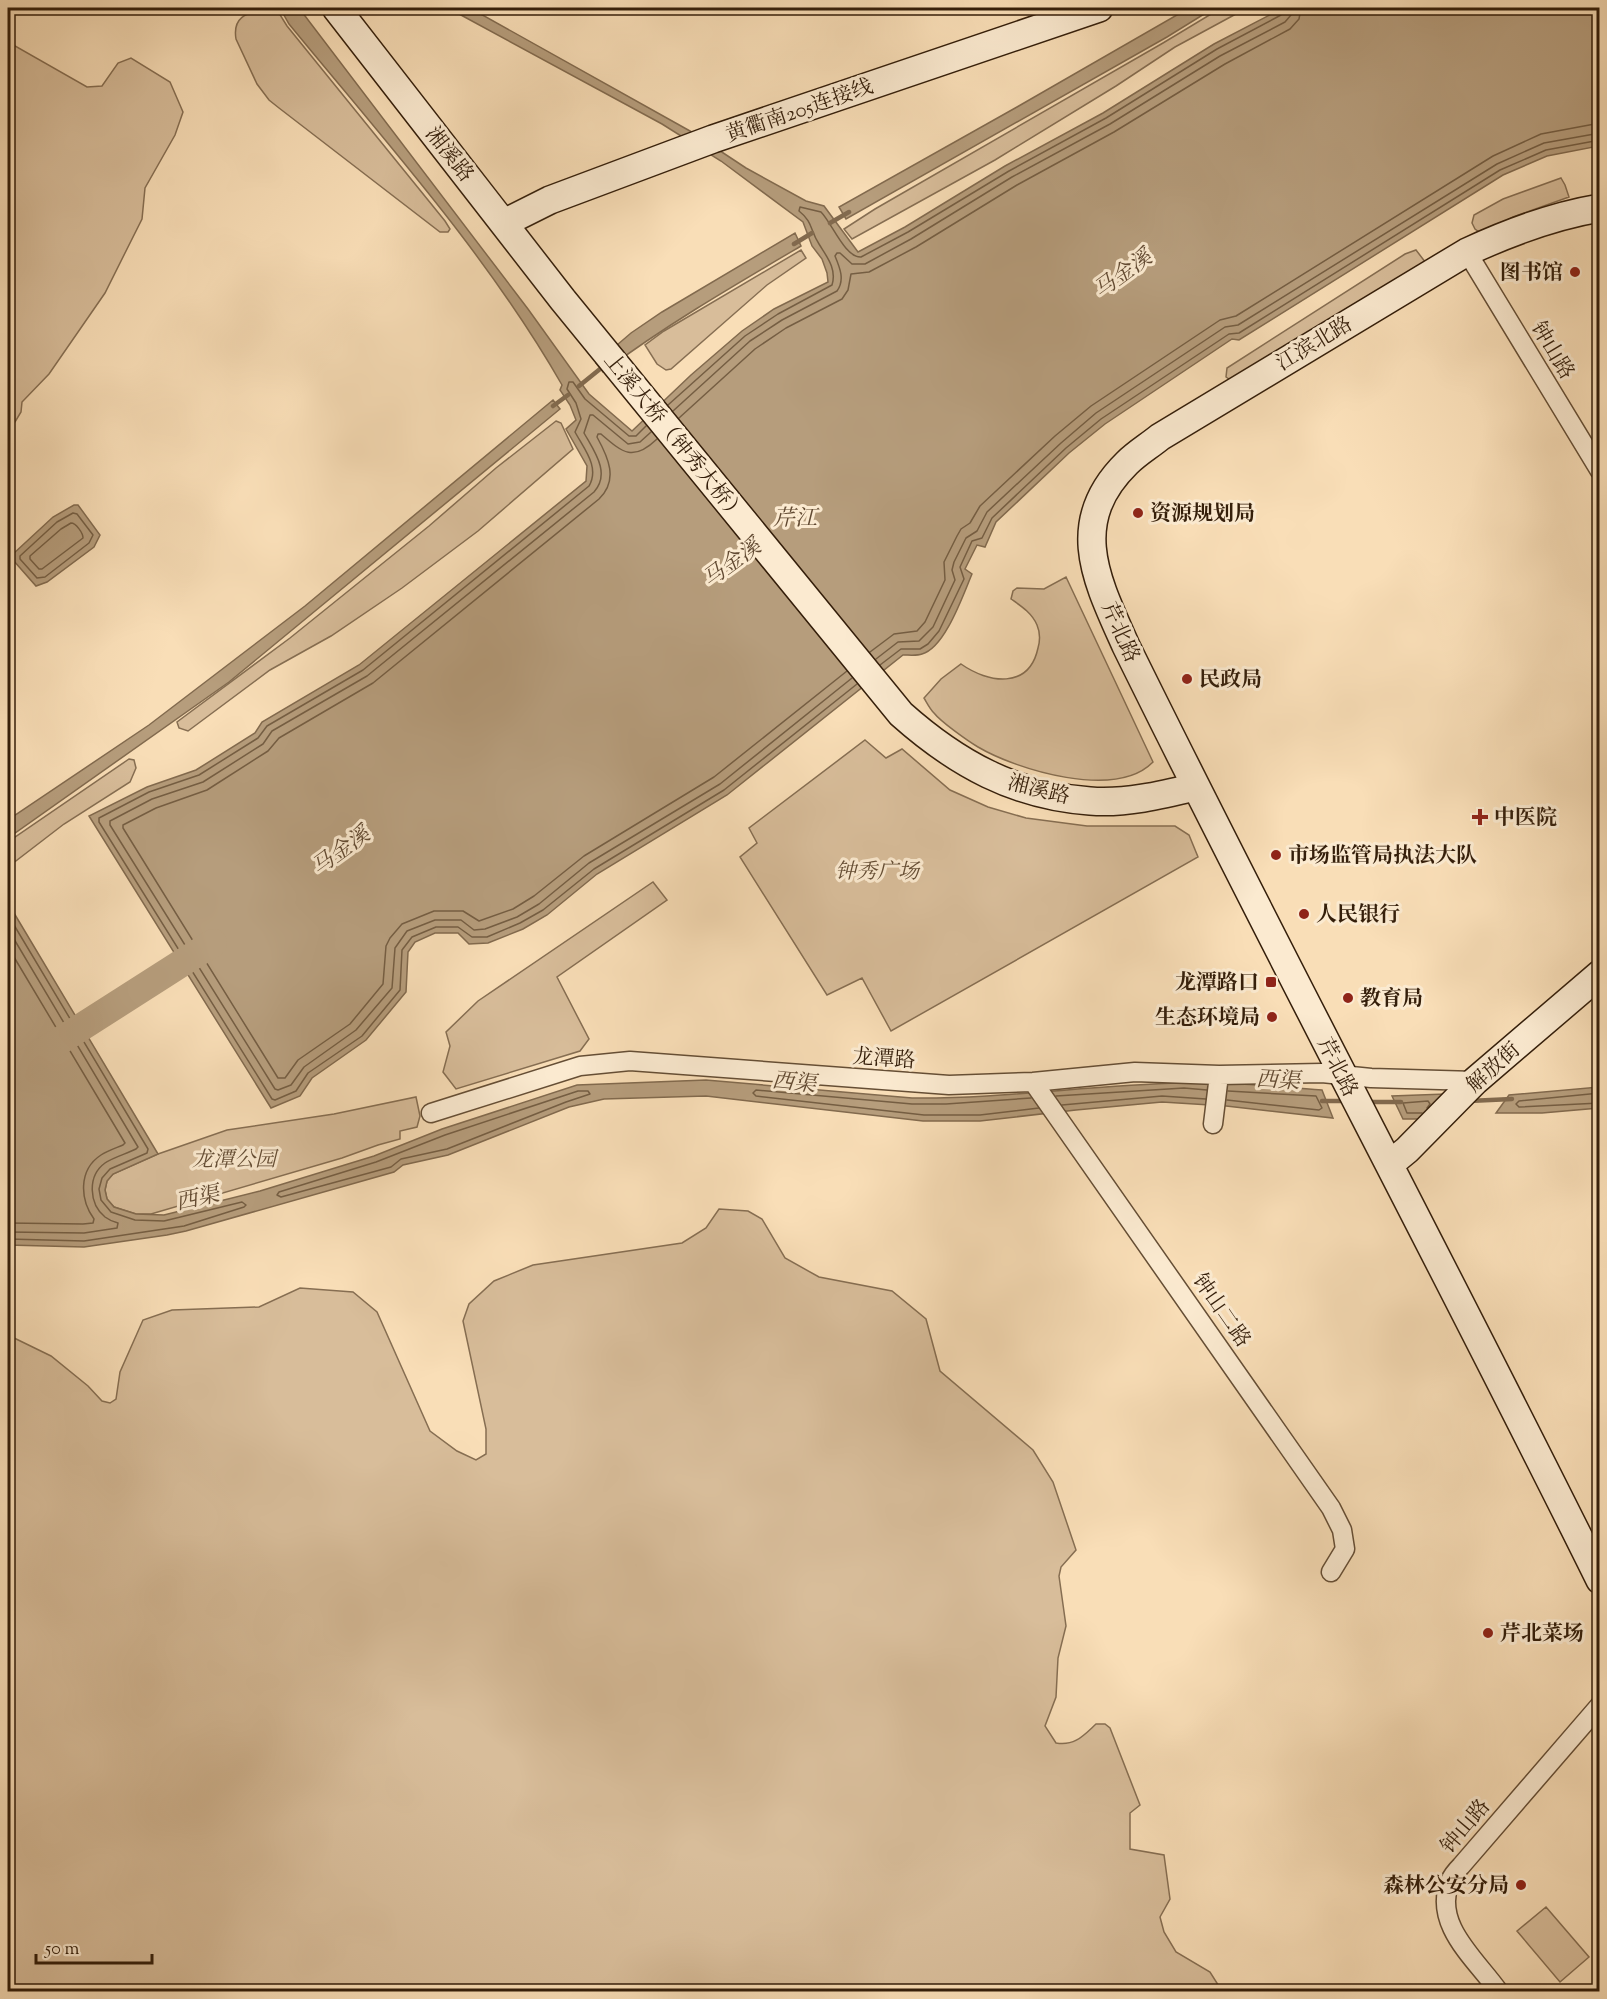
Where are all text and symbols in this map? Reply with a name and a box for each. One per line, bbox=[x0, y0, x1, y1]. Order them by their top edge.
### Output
street label: 黄衢南205连接线 bbox=[722, 73, 877, 151]
street label: 湘溪路 bbox=[417, 121, 480, 189]
water label: 马金溪 bbox=[1088, 242, 1161, 308]
place label: 图书馆 bbox=[1500, 259, 1563, 289]
marker: 图书馆 bbox=[1568, 265, 1582, 279]
street label: 江滨北路 bbox=[1271, 310, 1359, 379]
street label: 钟山路 bbox=[1522, 316, 1580, 386]
street label: 上溪大桥（钟秀大桥） bbox=[596, 347, 751, 529]
place label: 资源规划局 bbox=[1150, 500, 1255, 530]
water label: 芹江 bbox=[773, 504, 820, 536]
marker: 资源规划局 bbox=[1131, 506, 1145, 520]
water label: 马金溪 bbox=[697, 531, 770, 597]
street label: 芹北路 bbox=[1093, 598, 1146, 668]
place label: 民政局 bbox=[1199, 666, 1262, 696]
marker: 民政局 bbox=[1180, 672, 1194, 686]
street label: 湘溪路 bbox=[1004, 769, 1073, 813]
place label: 中医院 bbox=[1494, 804, 1557, 834]
marker: 中医院 bbox=[1471, 808, 1489, 826]
water label: 马金溪 bbox=[306, 819, 379, 885]
place label: 市场监管局执法大队 bbox=[1288, 842, 1477, 872]
marker: 市场监管局执法大队 bbox=[1269, 848, 1283, 862]
park label: 钟秀广场 bbox=[835, 858, 921, 888]
place label: 人民银行 bbox=[1316, 901, 1400, 931]
marker: 人民银行 bbox=[1297, 907, 1311, 921]
place label: 龙潭路口 bbox=[1175, 969, 1259, 999]
marker: 龙潭路口 bbox=[1264, 975, 1278, 989]
place label: 教育局 bbox=[1360, 985, 1423, 1015]
marker: 教育局 bbox=[1341, 991, 1355, 1005]
place label: 生态环境局 bbox=[1155, 1004, 1260, 1034]
marker: 生态环境局 bbox=[1265, 1010, 1279, 1024]
street label: 芹北路 bbox=[1309, 1033, 1364, 1103]
street label: 解放街 bbox=[1461, 1036, 1528, 1101]
street label: 龙潭路 bbox=[851, 1043, 916, 1077]
water label: 西渠 bbox=[1255, 1065, 1304, 1099]
water label: 西渠 bbox=[770, 1066, 820, 1103]
park label: 龙潭公园 bbox=[192, 1146, 279, 1176]
water label: 西渠 bbox=[173, 1179, 225, 1220]
street label: 钟山二路 bbox=[1184, 1268, 1257, 1354]
place label: 芹北菜场 bbox=[1500, 1620, 1584, 1650]
marker: 芹北菜场 bbox=[1481, 1626, 1495, 1640]
street label: 钟山路 bbox=[1435, 1794, 1498, 1861]
place label: 森林公安分局 bbox=[1383, 1872, 1509, 1902]
marker: 森林公安分局 bbox=[1514, 1878, 1528, 1892]
scale bar bbox=[36, 1927, 152, 1965]
text: 50 m bbox=[44, 1937, 80, 1963]

